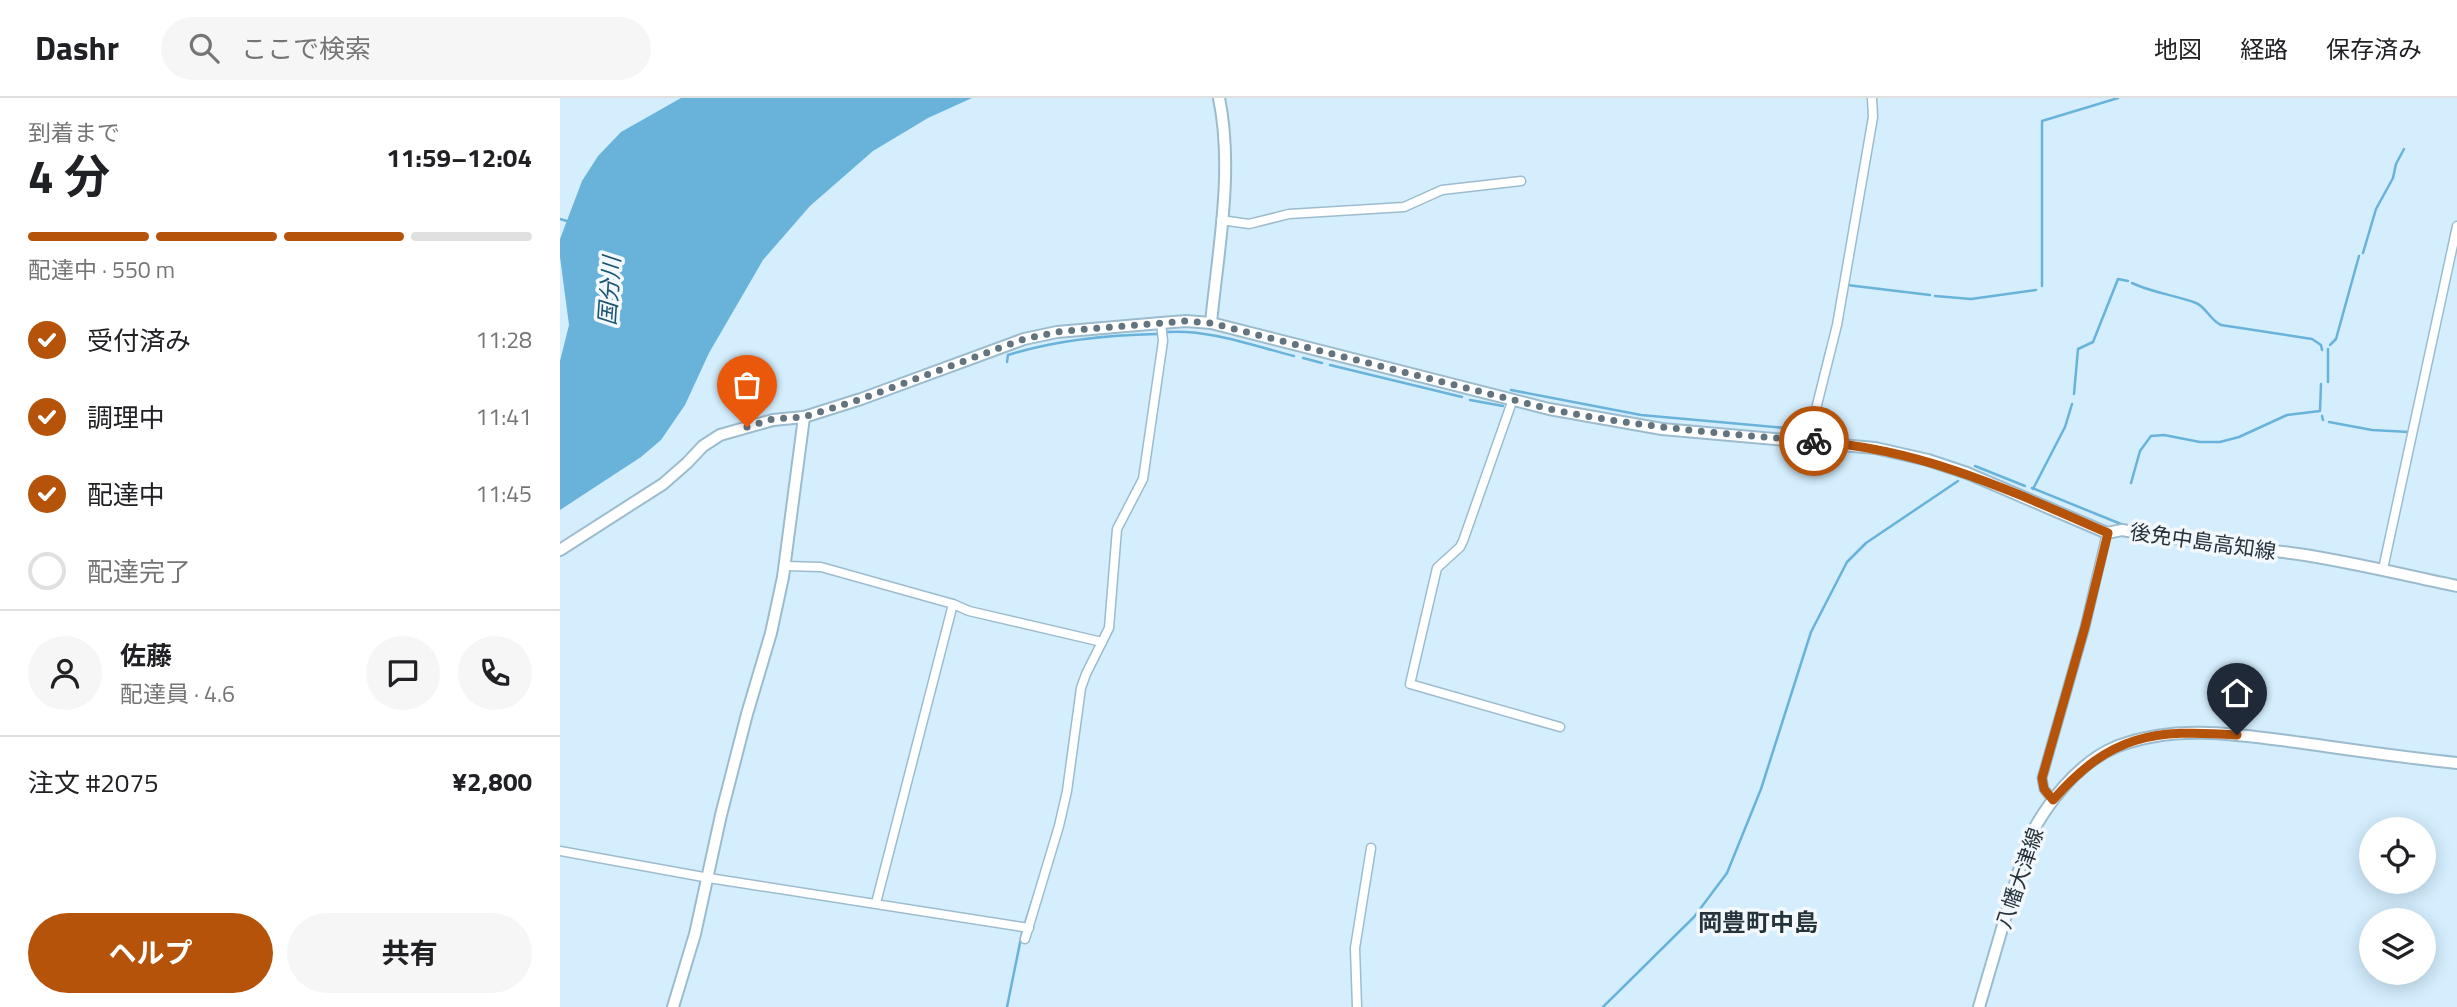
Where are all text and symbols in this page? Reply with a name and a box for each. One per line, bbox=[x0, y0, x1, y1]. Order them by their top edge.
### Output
search box bbox=[161, 17, 651, 80]
text: Dashr bbox=[35, 23, 119, 73]
icon: search bbox=[185, 29, 223, 67]
text: ここで検索 bbox=[241, 29, 371, 68]
text: 地図 bbox=[2154, 31, 2202, 67]
text: 経路 bbox=[2240, 31, 2288, 67]
text: 保存済み bbox=[2326, 31, 2422, 67]
text: 到着まで bbox=[28, 115, 120, 150]
text: 11:59–12:04 bbox=[386, 138, 532, 177]
text: 4 分 bbox=[28, 141, 110, 211]
text: 配達中 · 550 m bbox=[28, 252, 175, 287]
water label: 国分川 bbox=[589, 252, 629, 327]
icon: check bbox=[28, 321, 66, 359]
text: 受付済み bbox=[87, 321, 191, 360]
text: 11:28 bbox=[475, 322, 532, 357]
pin bbox=[717, 355, 777, 427]
icon: bag bbox=[728, 366, 766, 404]
icon: check bbox=[28, 398, 66, 436]
text: 調理中 bbox=[87, 398, 165, 437]
text: 11:41 bbox=[475, 399, 532, 434]
courier bbox=[1779, 406, 1849, 476]
icon: bike bbox=[1795, 422, 1833, 460]
icon: check bbox=[28, 475, 66, 513]
text: 配達中 bbox=[87, 475, 165, 514]
text: 11:45 bbox=[475, 476, 532, 511]
street label: 後免中島高知線 bbox=[2128, 515, 2278, 567]
text: 配達完了 bbox=[87, 552, 191, 591]
button: person bbox=[28, 636, 102, 710]
text: 佐藤 bbox=[120, 636, 172, 675]
button: chat bbox=[366, 636, 440, 710]
button: phone bbox=[458, 636, 532, 710]
pin bbox=[2207, 663, 2267, 735]
icon: home bbox=[2218, 674, 2256, 712]
text: 配達員 · 4.6 bbox=[120, 676, 235, 711]
text: ¥2,800 bbox=[452, 762, 532, 801]
text: 注文 #2075 bbox=[28, 763, 159, 802]
map controls bbox=[2359, 817, 2436, 985]
button: locate bbox=[2359, 817, 2436, 894]
street label: 八幡大津線 bbox=[1987, 823, 2051, 933]
district label: 岡豊町中島 bbox=[1698, 904, 1818, 940]
button: layers bbox=[2359, 908, 2436, 985]
button: ヘルプ bbox=[28, 913, 273, 993]
button: 共有 bbox=[287, 913, 532, 993]

